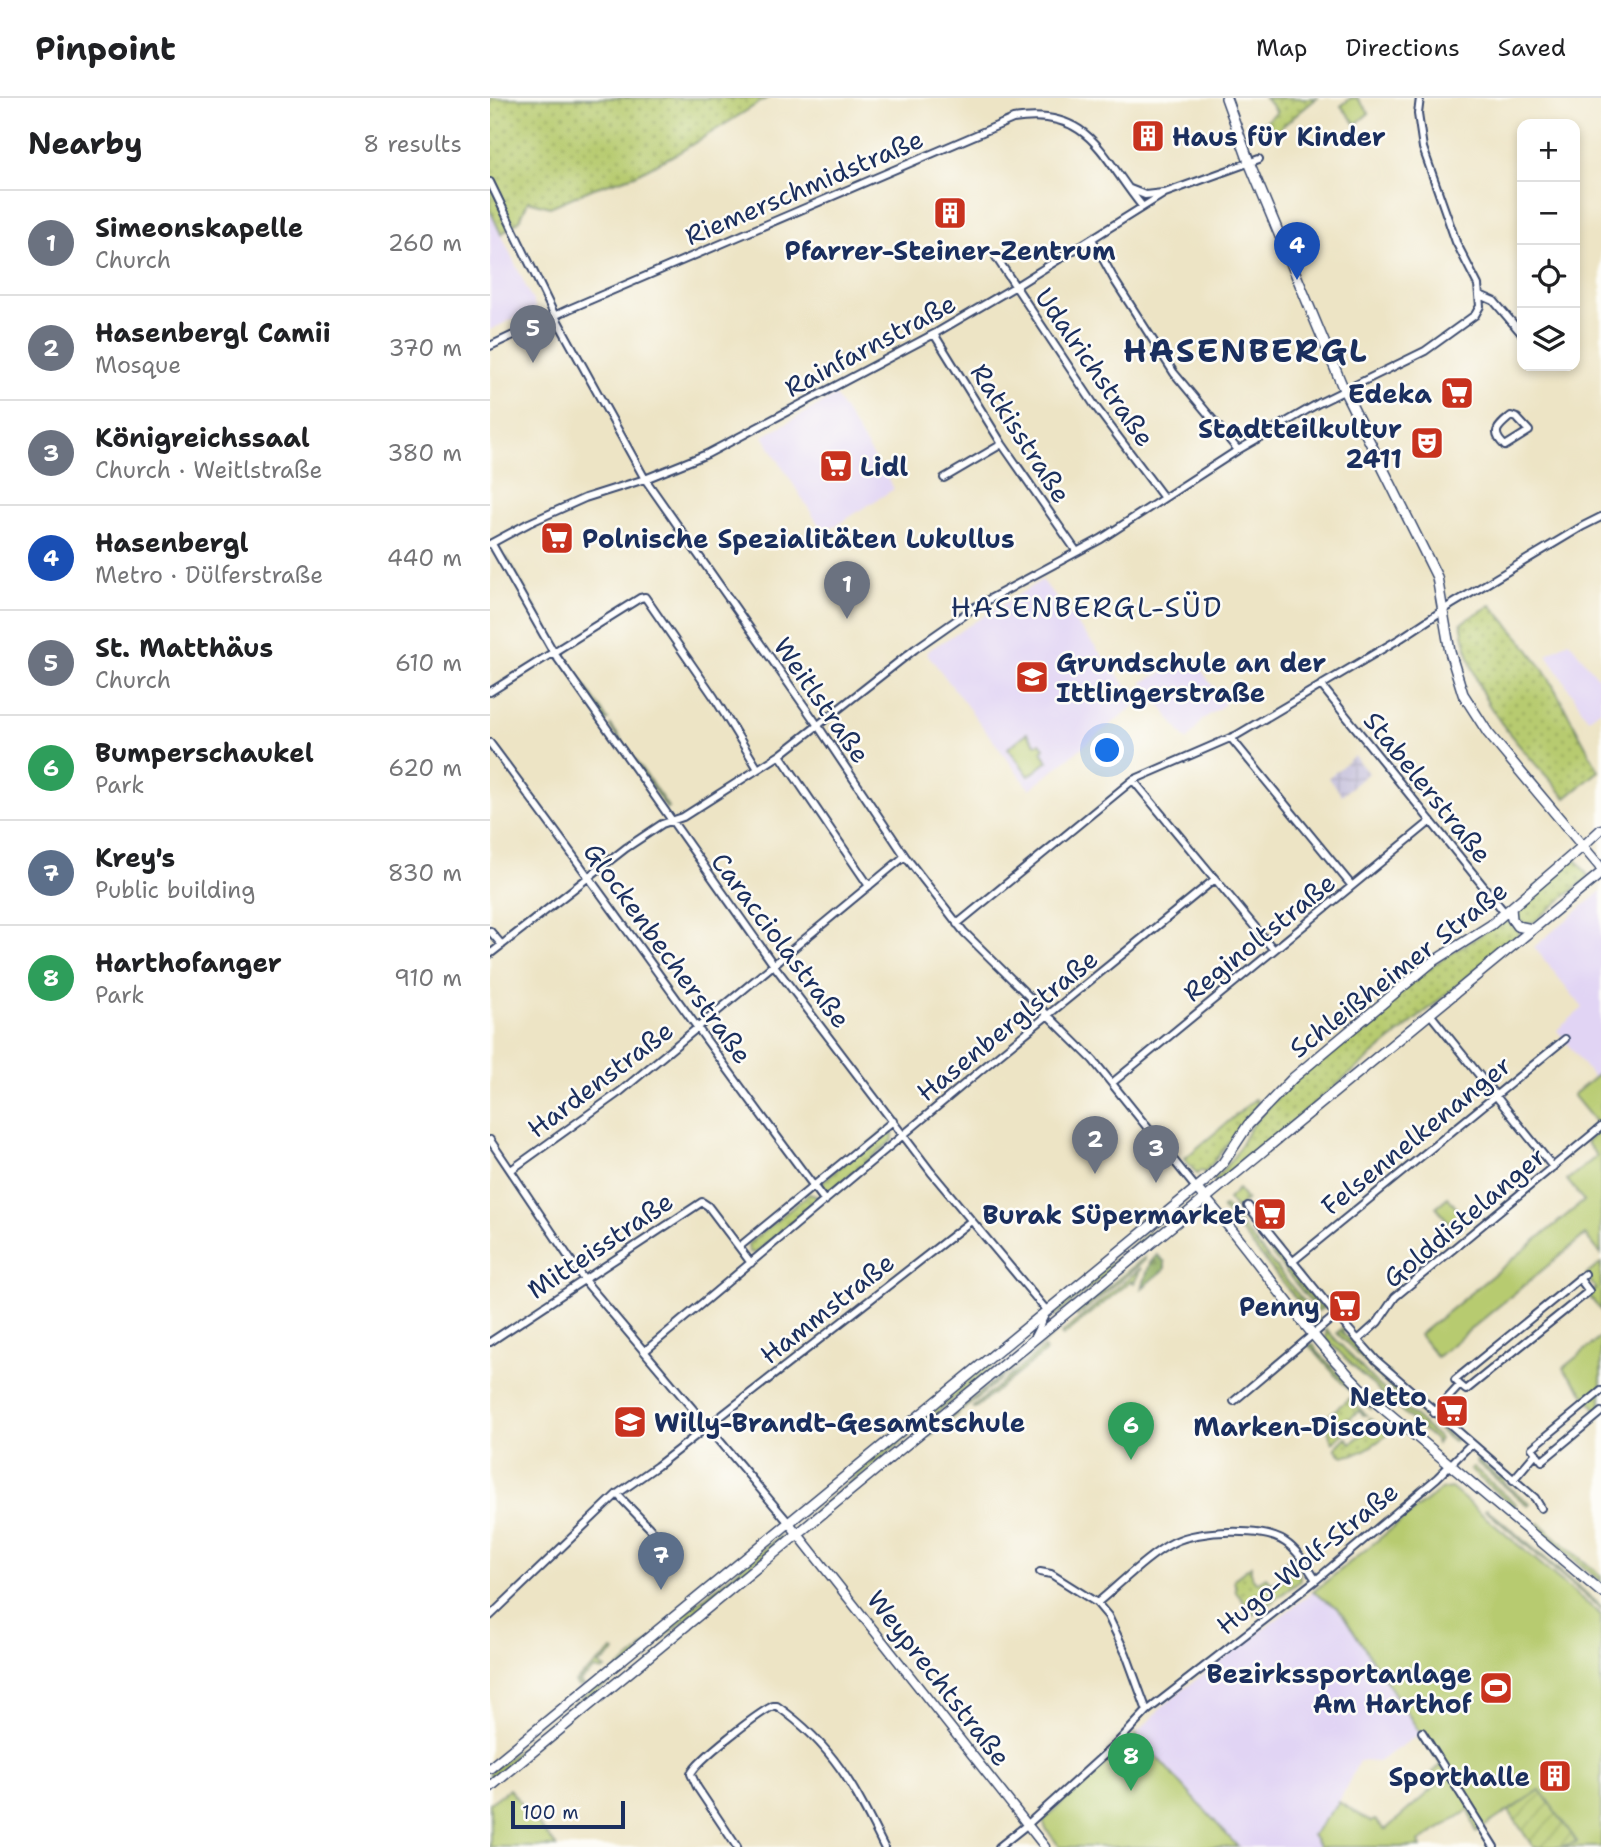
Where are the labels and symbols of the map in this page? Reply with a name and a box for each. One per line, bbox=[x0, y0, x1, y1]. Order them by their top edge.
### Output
building icon: Haus für Kinder bbox=[1129, 117, 1167, 155]
place label: Haus für Kinder bbox=[1172, 119, 1386, 154]
street label: Riemerschmidstraße bbox=[680, 121, 928, 253]
building icon: Pfarrer-Steiner-Zentrum bbox=[931, 194, 969, 232]
pin: 4 bbox=[1274, 222, 1320, 280]
place label: Pfarrer-Steiner-Zentrum bbox=[784, 233, 1116, 268]
street label: Udalrichstraße bbox=[1027, 281, 1163, 453]
street label: Rainfarnstraße bbox=[778, 285, 962, 405]
pin: 5 bbox=[510, 305, 556, 363]
district label: HASENBERGL bbox=[1123, 328, 1369, 373]
street label: Ratkisstraße bbox=[963, 357, 1079, 509]
supermarket icon: Edeka bbox=[1438, 374, 1476, 412]
place label: Edeka bbox=[1348, 376, 1432, 411]
place label: Stadtteilkultur 2411 bbox=[1198, 411, 1402, 476]
theatre icon: Stadtteilkultur 2411 bbox=[1408, 424, 1446, 462]
supermarket icon: Lidl bbox=[817, 447, 855, 485]
place label: Lidl bbox=[860, 449, 908, 484]
supermarket icon: Polnische Spezialitäten Lukullus bbox=[538, 519, 576, 557]
place label: Polnische Spezialitäten Lukullus bbox=[582, 521, 1015, 556]
pin: 1 bbox=[824, 561, 870, 619]
district label: HASENBERGL-SÜD bbox=[950, 588, 1224, 626]
street label: Weitlstraße bbox=[766, 630, 878, 770]
place label: Grundschule an der Ittlingerstraße bbox=[1056, 645, 1326, 710]
school or university icon: Grundschule an der Ittlingerstraße bbox=[1013, 658, 1051, 696]
street label: Stabelerstraße bbox=[1356, 704, 1500, 870]
your location bbox=[1090, 733, 1124, 767]
street label: Glockenbecherstraße bbox=[576, 835, 760, 1071]
street label: Caracciolastraße bbox=[703, 845, 859, 1035]
street label: Reginoltstraße bbox=[1175, 865, 1343, 1009]
street label: Schleißheimer Straße bbox=[1282, 873, 1514, 1065]
street label: Hasenberglstraße bbox=[909, 941, 1105, 1109]
street label: Hardenstraße bbox=[520, 1013, 680, 1145]
street label: Felsennelkenanger bbox=[1314, 1047, 1518, 1223]
pin: 2 bbox=[1072, 1116, 1118, 1174]
pin: 3 bbox=[1133, 1125, 1179, 1183]
street label: Golddistelanger bbox=[1375, 1139, 1553, 1295]
street label: Mitteisstraße bbox=[520, 1183, 680, 1307]
supermarket icon: Burak Süpermarket bbox=[1251, 1195, 1289, 1233]
place label: Burak Süpermarket bbox=[983, 1197, 1246, 1232]
street label: Hammstraße bbox=[753, 1245, 901, 1371]
supermarket icon: Penny bbox=[1326, 1287, 1364, 1325]
place label: Penny bbox=[1239, 1289, 1320, 1324]
place label: Netto Marken-Discount bbox=[1193, 1379, 1427, 1444]
supermarket icon: Netto Marken-Discount bbox=[1433, 1392, 1471, 1430]
pin: 6 bbox=[1108, 1402, 1154, 1460]
school or university icon: Willy-Brandt-Gesamtschule bbox=[611, 1403, 649, 1441]
place label: Willy-Brandt-Gesamtschule bbox=[654, 1405, 1025, 1440]
street label: Hugo-Wolf-Straße bbox=[1209, 1474, 1405, 1642]
pin: 7 bbox=[638, 1532, 684, 1590]
street label: Weyprechtstraße bbox=[859, 1583, 1019, 1773]
place label: Bezirkssportanlage Am Harthof bbox=[1206, 1656, 1473, 1721]
sports icon: Bezirkssportanlage Am Harthof bbox=[1477, 1669, 1515, 1707]
pin: 8 bbox=[1108, 1733, 1154, 1791]
building icon: Sporthalle bbox=[1536, 1757, 1574, 1795]
place label: Sporthalle bbox=[1388, 1759, 1530, 1794]
scale bar bbox=[511, 1798, 625, 1830]

